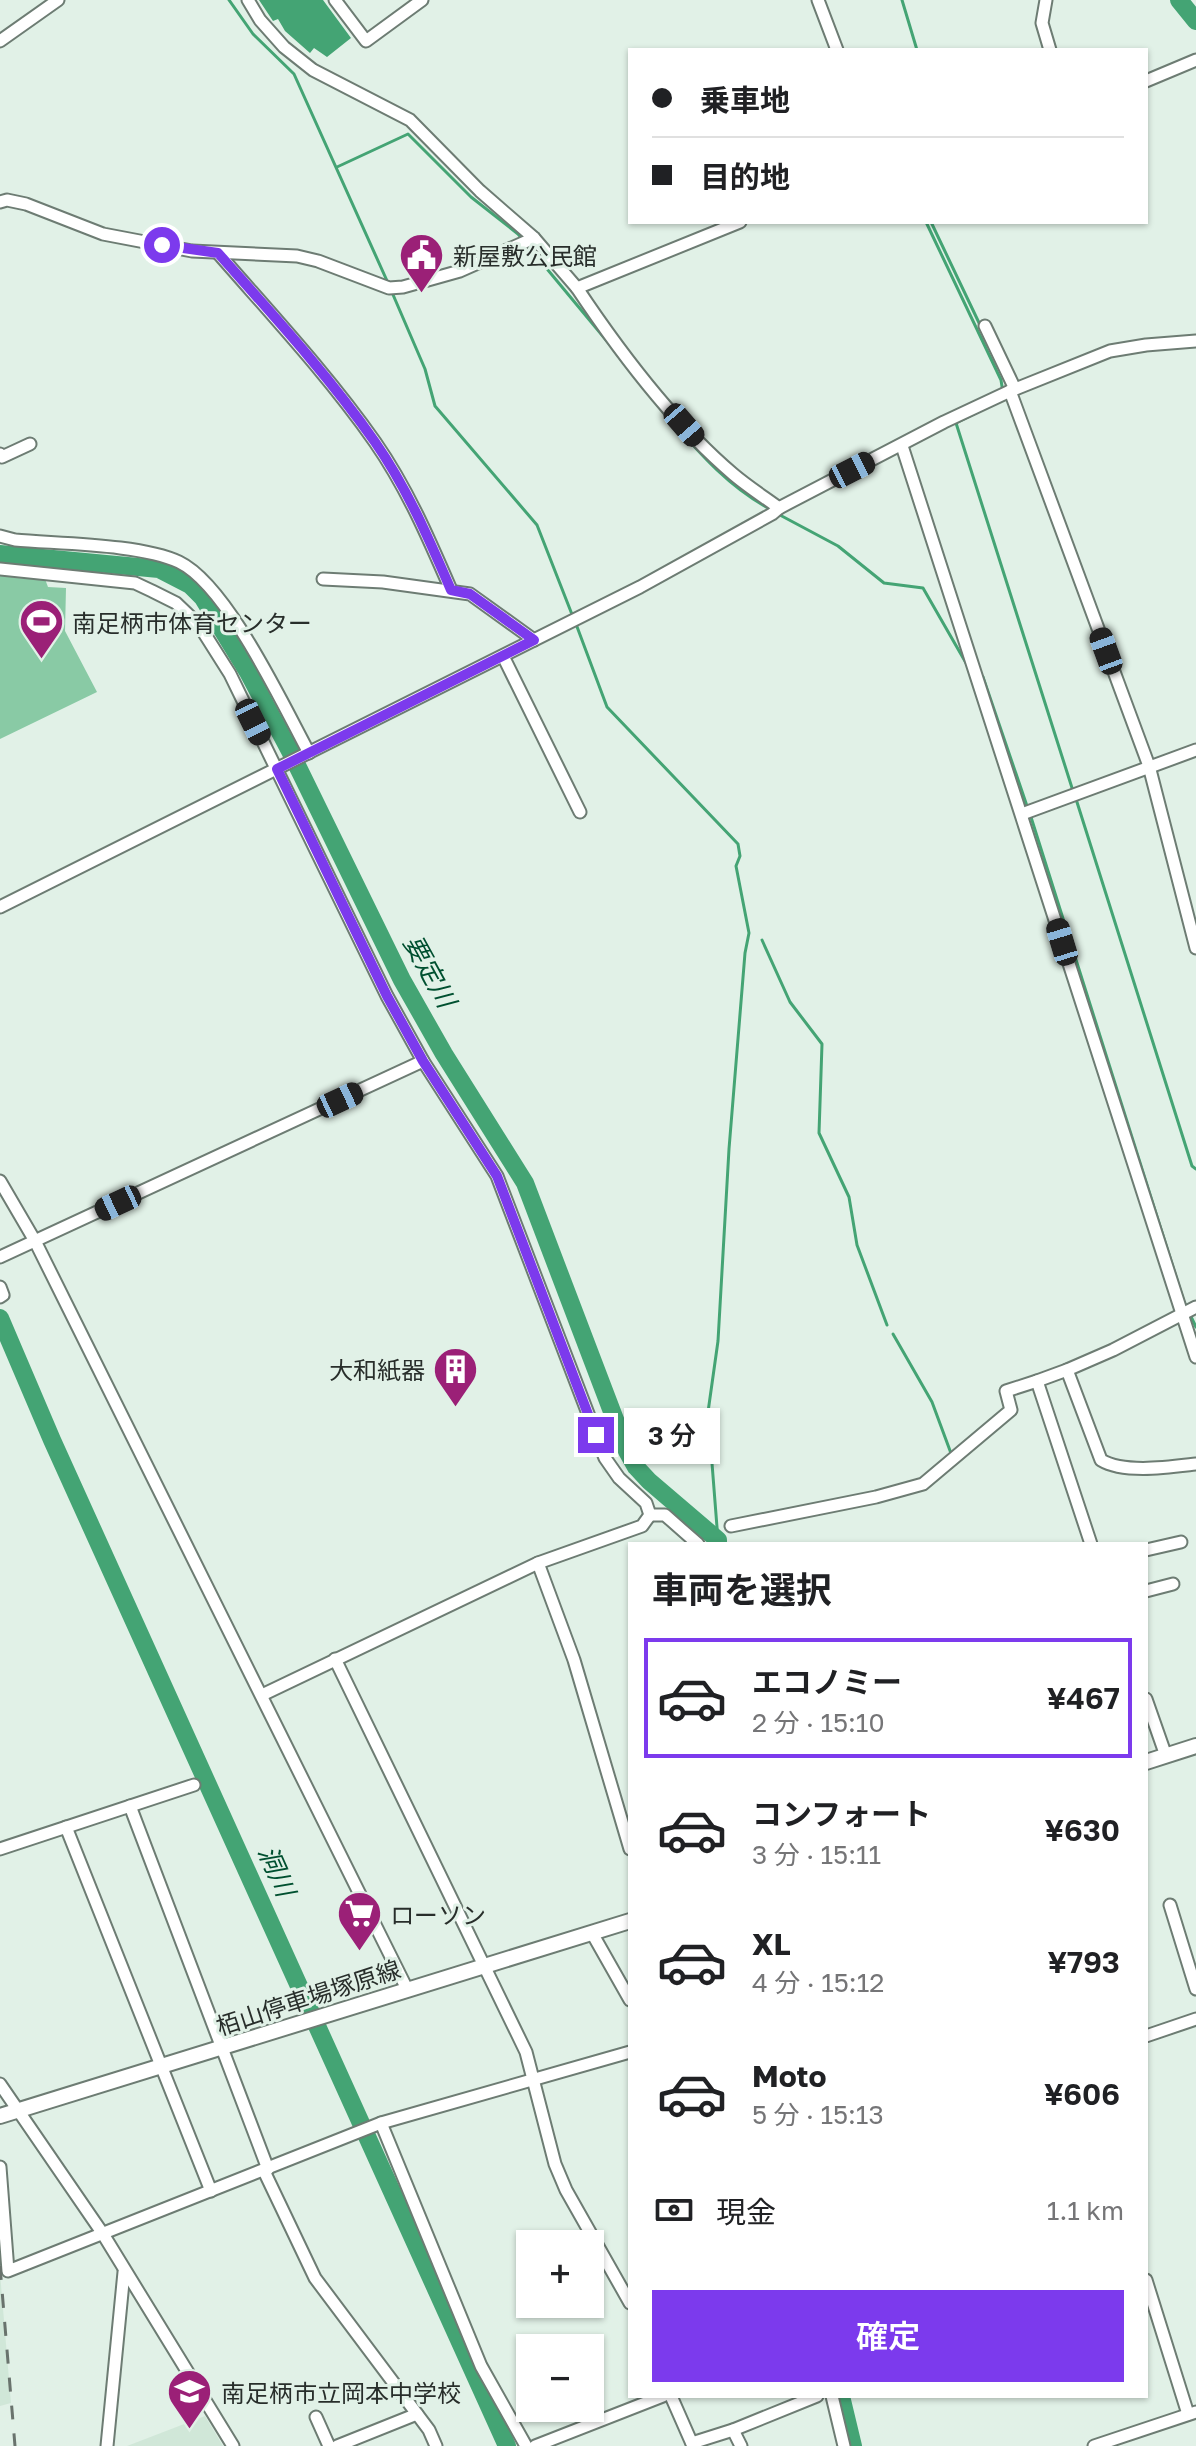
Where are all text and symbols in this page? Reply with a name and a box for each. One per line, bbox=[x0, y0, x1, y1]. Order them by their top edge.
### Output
text: 乗車地 bbox=[700, 82, 790, 118]
text: 目的地 bbox=[700, 159, 790, 195]
route start bbox=[144, 227, 180, 263]
public building icon: 新屋敷公民館 bbox=[398, 231, 446, 294]
place label: 新屋敷公民館 bbox=[453, 241, 597, 270]
car bbox=[659, 399, 709, 451]
car bbox=[825, 448, 879, 492]
sports icon: 南足柄市体育センター bbox=[17, 598, 65, 661]
place label: 南足柄市体育センター bbox=[72, 608, 312, 637]
car bbox=[1087, 624, 1125, 678]
car bbox=[232, 695, 274, 749]
car bbox=[1044, 916, 1080, 968]
water label: 要定川 bbox=[398, 929, 464, 1015]
car bbox=[313, 1079, 367, 1121]
car bbox=[91, 1182, 145, 1224]
building icon: 大和紙器 bbox=[432, 1345, 480, 1408]
place label: 大和紙器 bbox=[329, 1355, 425, 1384]
callout: 3 分 bbox=[624, 1407, 720, 1463]
route end bbox=[578, 1417, 614, 1453]
text: 3 分 bbox=[648, 1420, 696, 1451]
text: 車両を選択 bbox=[652, 1568, 832, 1611]
icon: car bbox=[656, 1662, 728, 1734]
text: エコノミー bbox=[752, 1664, 902, 1700]
text: ¥467 bbox=[1047, 1680, 1120, 1716]
text: 2 分 · 15:10 bbox=[752, 1707, 885, 1738]
icon: car bbox=[656, 1794, 728, 1866]
text: コンフォート bbox=[752, 1796, 931, 1832]
text: ¥630 bbox=[1044, 1812, 1120, 1848]
text: 3 分 · 15:11 bbox=[752, 1839, 881, 1870]
water label: 洞川 bbox=[252, 1841, 303, 1904]
supermarket icon: ローソン bbox=[335, 1890, 383, 1953]
place label: ローソン bbox=[390, 1900, 486, 1929]
icon: car bbox=[656, 1926, 728, 1998]
text: XL bbox=[752, 1926, 791, 1962]
text: ¥793 bbox=[1047, 1944, 1120, 1980]
street label: 栢山停車場塚原線 bbox=[212, 1954, 404, 2040]
text: 4 分 · 15:12 bbox=[752, 1967, 884, 1998]
icon: car bbox=[656, 2058, 728, 2130]
text: Moto bbox=[752, 2058, 827, 2094]
text: ¥606 bbox=[1044, 2076, 1120, 2112]
text: 5 分 · 15:13 bbox=[752, 2099, 884, 2130]
icon: cash bbox=[652, 2188, 696, 2232]
text: 現金 bbox=[716, 2194, 776, 2230]
text: 1.1 km bbox=[1047, 2195, 1124, 2226]
map controls bbox=[516, 2230, 604, 2422]
button: + bbox=[516, 2230, 604, 2318]
button: 確定 bbox=[652, 2290, 1124, 2382]
button: − bbox=[516, 2334, 604, 2422]
school or university icon: 南足柄市立岡本中学校 bbox=[166, 2368, 214, 2431]
place label: 南足柄市立岡本中学校 bbox=[221, 2378, 461, 2407]

